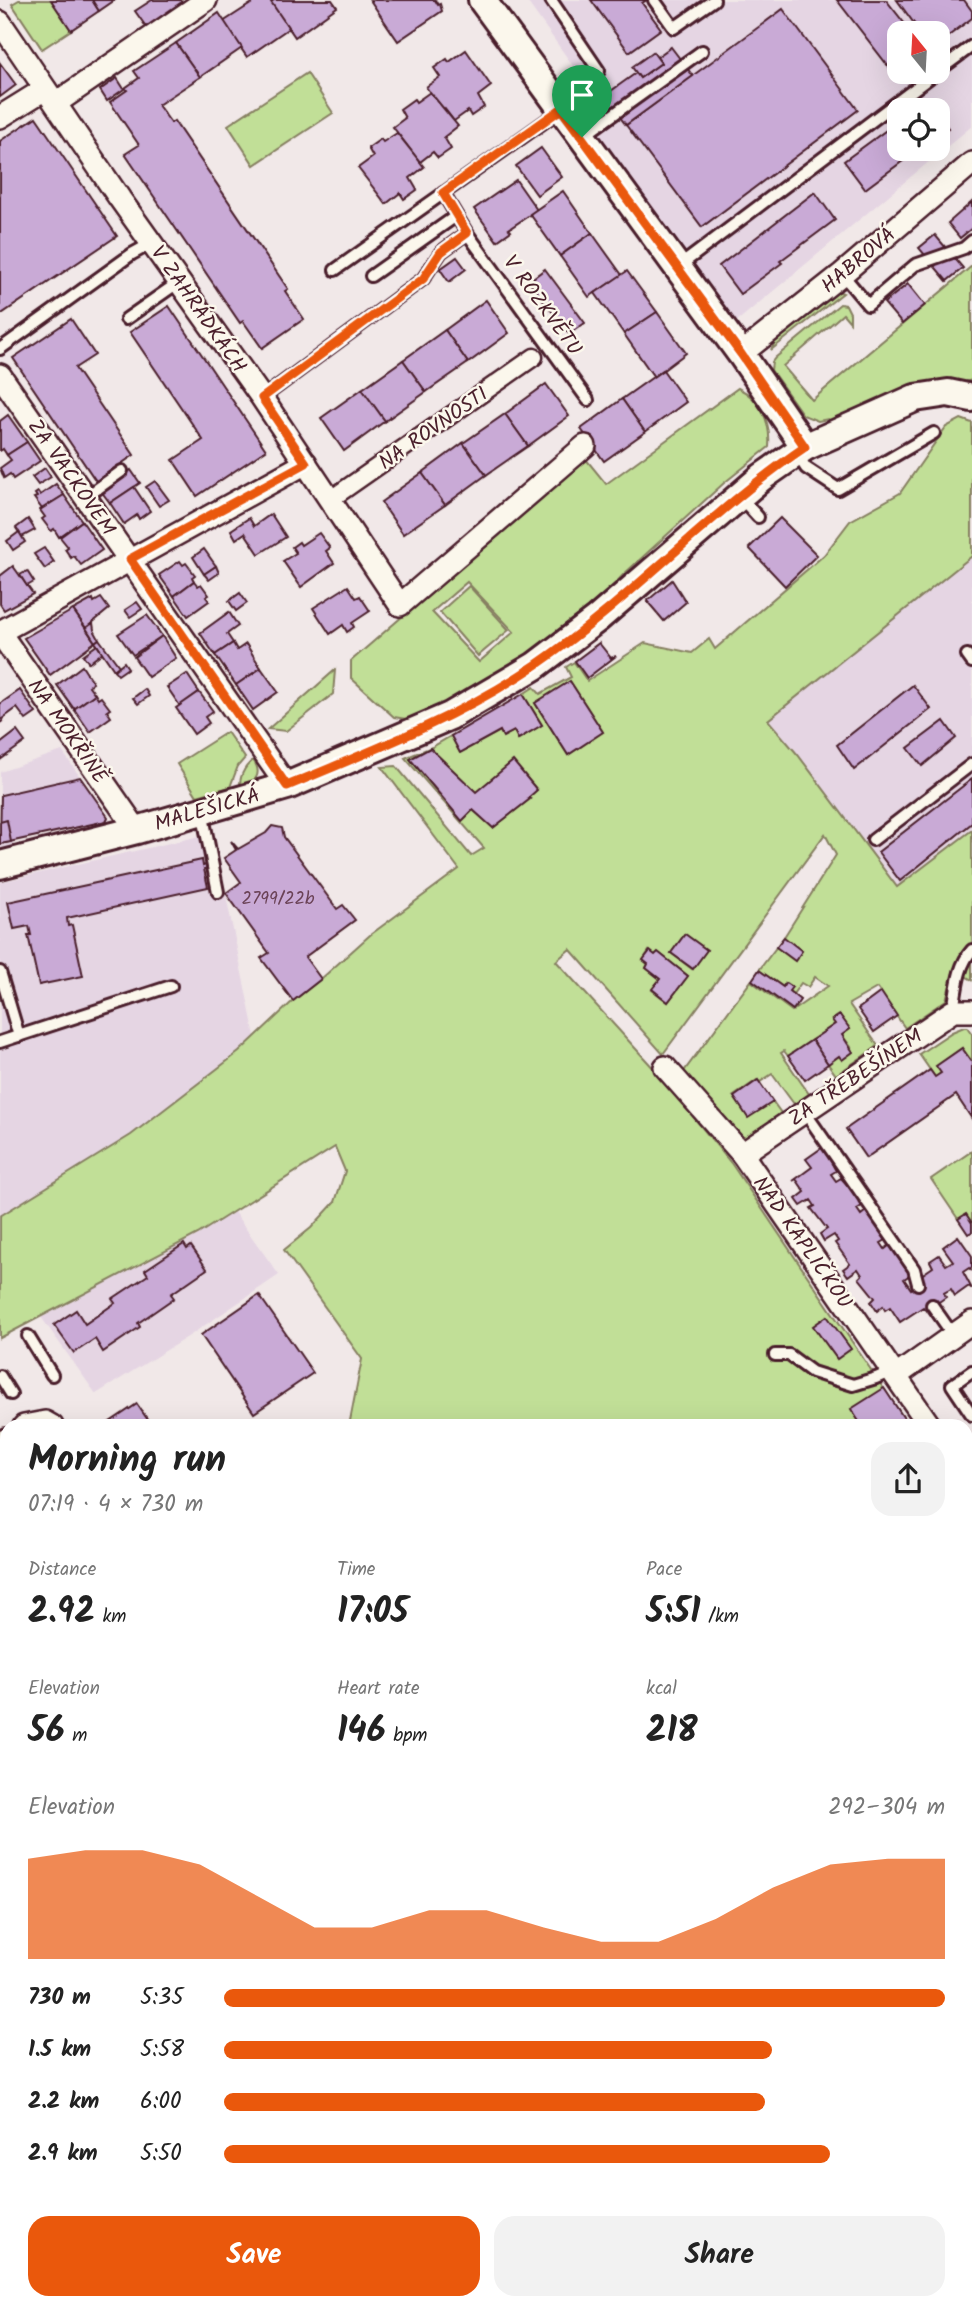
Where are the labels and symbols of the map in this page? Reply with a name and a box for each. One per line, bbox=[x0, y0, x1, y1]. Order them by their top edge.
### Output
north arrow bbox=[887, 21, 950, 84]
pin bbox=[552, 65, 612, 137]
street label: HABROVÁ bbox=[814, 220, 904, 302]
street label: V ZAHRÁDKÁCH bbox=[141, 239, 254, 381]
street label: V ROZKVĚTU bbox=[494, 249, 590, 363]
street label: NA ROVNOSTI bbox=[372, 379, 496, 479]
street label: ZA VACKOVEM bbox=[18, 413, 124, 543]
street label: NA MOKŘINĚ bbox=[18, 672, 116, 792]
street label: MALEŠICKÁ bbox=[151, 780, 264, 841]
house number: 2799/22b bbox=[241, 885, 315, 914]
street label: ZA TŘEBEŠÍNEM bbox=[782, 1021, 930, 1136]
street label: NAD KAPLIČKOU bbox=[744, 1170, 860, 1316]

